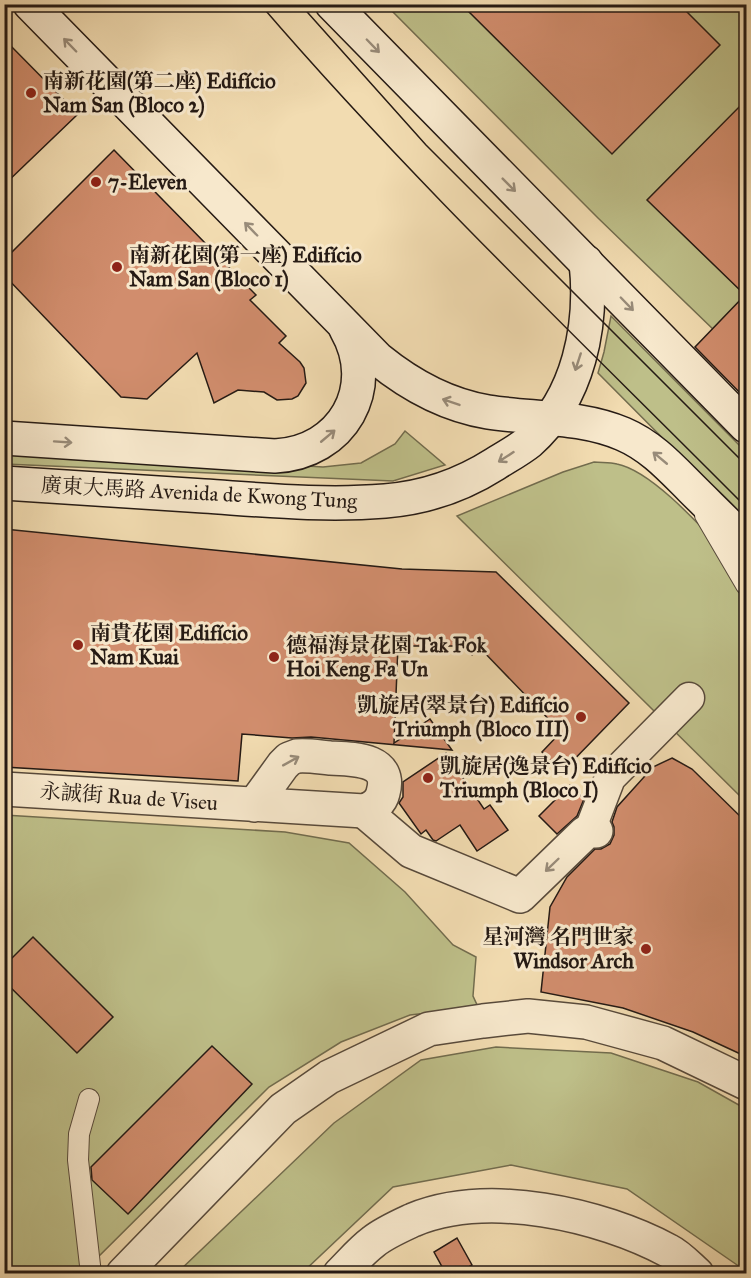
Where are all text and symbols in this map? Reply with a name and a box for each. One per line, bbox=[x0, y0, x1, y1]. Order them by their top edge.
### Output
one-way arrow bbox=[63, 37, 77, 52]
one-way arrow bbox=[365, 39, 380, 54]
place label: 南新花園(第二座) Edifício Nam San (Bloco 2) bbox=[43, 68, 276, 118]
marker: 南新花園(第二座) Edifício Nam San (Bloco 2) bbox=[24, 86, 38, 100]
place label: 7-Eleven bbox=[108, 169, 188, 195]
marker: 7-Eleven bbox=[89, 175, 103, 189]
one-way arrow bbox=[502, 178, 517, 193]
one-way arrow bbox=[243, 221, 258, 236]
place label: 南新花園(第一座) Edifício Nam San (Bloco 1) bbox=[129, 242, 362, 292]
marker: 南新花園(第一座) Edifício Nam San (Bloco 1) bbox=[110, 260, 124, 274]
one-way arrow bbox=[619, 297, 634, 312]
one-way arrow bbox=[571, 352, 582, 371]
one-way arrow bbox=[442, 395, 461, 406]
one-way arrow bbox=[320, 430, 336, 443]
one-way arrow bbox=[52, 437, 72, 448]
one-way arrow bbox=[498, 451, 515, 463]
one-way arrow bbox=[652, 452, 668, 465]
street label: 廣東大馬路 Avenida de Kwong Tung bbox=[40, 472, 358, 514]
place label: 南貴花園 Edifício Nam Kuai bbox=[90, 620, 248, 670]
place label: 德福海景花園 Tak Fok Hoi Keng Fa Un bbox=[286, 632, 488, 682]
marker: 南貴花園 Edifício Nam Kuai bbox=[71, 638, 85, 652]
marker: 德福海景花園 Tak Fok Hoi Keng Fa Un bbox=[267, 650, 281, 664]
place label: 凱旋居(翠景台) Edifício Triumph (Bloco III) bbox=[357, 692, 569, 742]
marker: 凱旋居(翠景台) Edifício Triumph (Bloco III) bbox=[574, 710, 588, 724]
place label: 凱旋居(逸景台) Edifício Triumph (Bloco I) bbox=[439, 753, 652, 803]
one-way arrow bbox=[282, 755, 299, 767]
marker: 凱旋居(逸景台) Edifício Triumph (Bloco I) bbox=[421, 771, 435, 785]
street label: 永誠街 Rua de Viseu bbox=[39, 778, 219, 816]
one-way arrow bbox=[545, 858, 560, 872]
place label: 星河灣 名門世家 Windsor Arch bbox=[482, 924, 634, 974]
marker: 星河灣 名門世家 Windsor Arch bbox=[639, 942, 653, 956]

